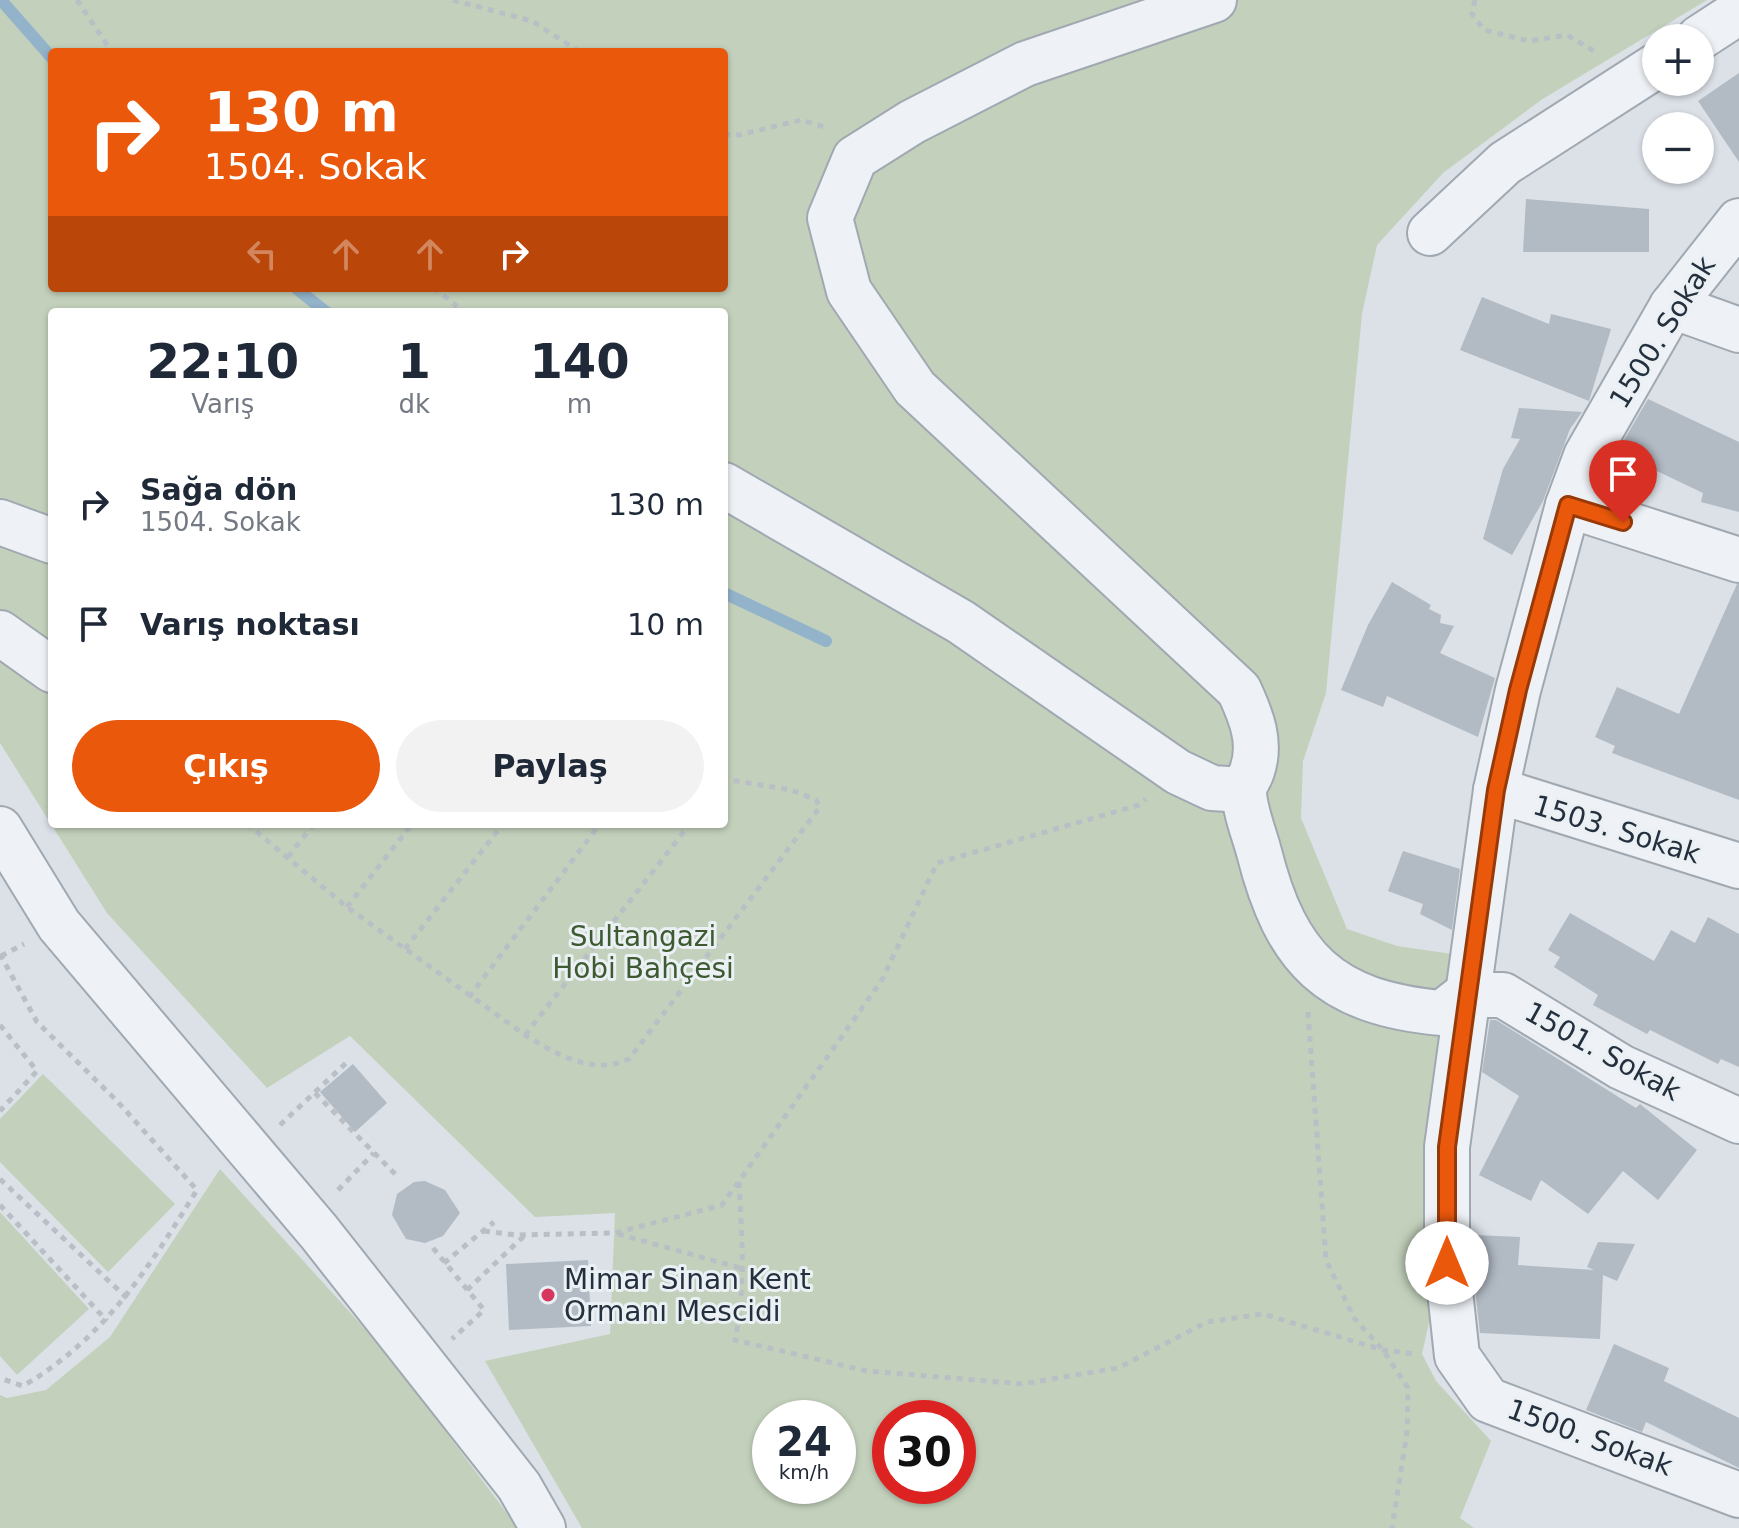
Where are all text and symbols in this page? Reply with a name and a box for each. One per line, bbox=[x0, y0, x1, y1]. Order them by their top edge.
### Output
map controls bbox=[1642, 24, 1714, 184]
button: + bbox=[1642, 24, 1714, 96]
text: 130 m bbox=[204, 79, 399, 144]
icon: right bbox=[72, 80, 176, 184]
button: − bbox=[1642, 112, 1714, 184]
text: 1504. Sokak bbox=[204, 146, 427, 187]
icon: left bbox=[240, 232, 284, 276]
icon: ahead bbox=[324, 232, 368, 276]
icon: ahead bbox=[408, 232, 452, 276]
icon: right bbox=[492, 232, 536, 276]
street label: 1500. Sokak bbox=[1603, 249, 1723, 414]
text: 22:10 bbox=[146, 333, 299, 389]
text: 1 bbox=[398, 333, 431, 389]
text: 140 bbox=[529, 333, 630, 389]
text: Varış bbox=[191, 389, 254, 419]
text: dk bbox=[399, 389, 430, 419]
text: m bbox=[567, 389, 592, 419]
pin bbox=[1589, 440, 1657, 522]
icon: arrive bbox=[1601, 452, 1645, 496]
text: Sağa dön bbox=[140, 472, 297, 507]
icon: right bbox=[72, 482, 116, 526]
text: 130 m bbox=[608, 487, 704, 522]
text: 1504. Sokak bbox=[140, 507, 301, 537]
icon: arrive bbox=[72, 602, 116, 646]
text: Varış noktası bbox=[140, 607, 360, 642]
text: 10 m bbox=[627, 607, 704, 642]
button: Çıkış bbox=[72, 720, 380, 812]
button: Paylaş bbox=[396, 720, 704, 812]
street label: 1503. Sokak bbox=[1529, 788, 1705, 871]
park label: Sultangazi Hobi Bahçesi bbox=[552, 920, 734, 985]
street label: 1501. Sokak bbox=[1519, 995, 1687, 1108]
position arrow bbox=[1405, 1221, 1489, 1305]
place label: Mimar Sinan Kent Ormanı Mescidi bbox=[564, 1263, 811, 1328]
marker: Mimar Sinan Kent Ormanı Mescidi bbox=[539, 1286, 557, 1304]
street label: 1500. Sokak bbox=[1503, 1392, 1678, 1483]
speed limit sign: 30 bbox=[872, 1400, 976, 1504]
text: 24 bbox=[776, 1419, 832, 1465]
text: km/h bbox=[779, 1460, 829, 1484]

